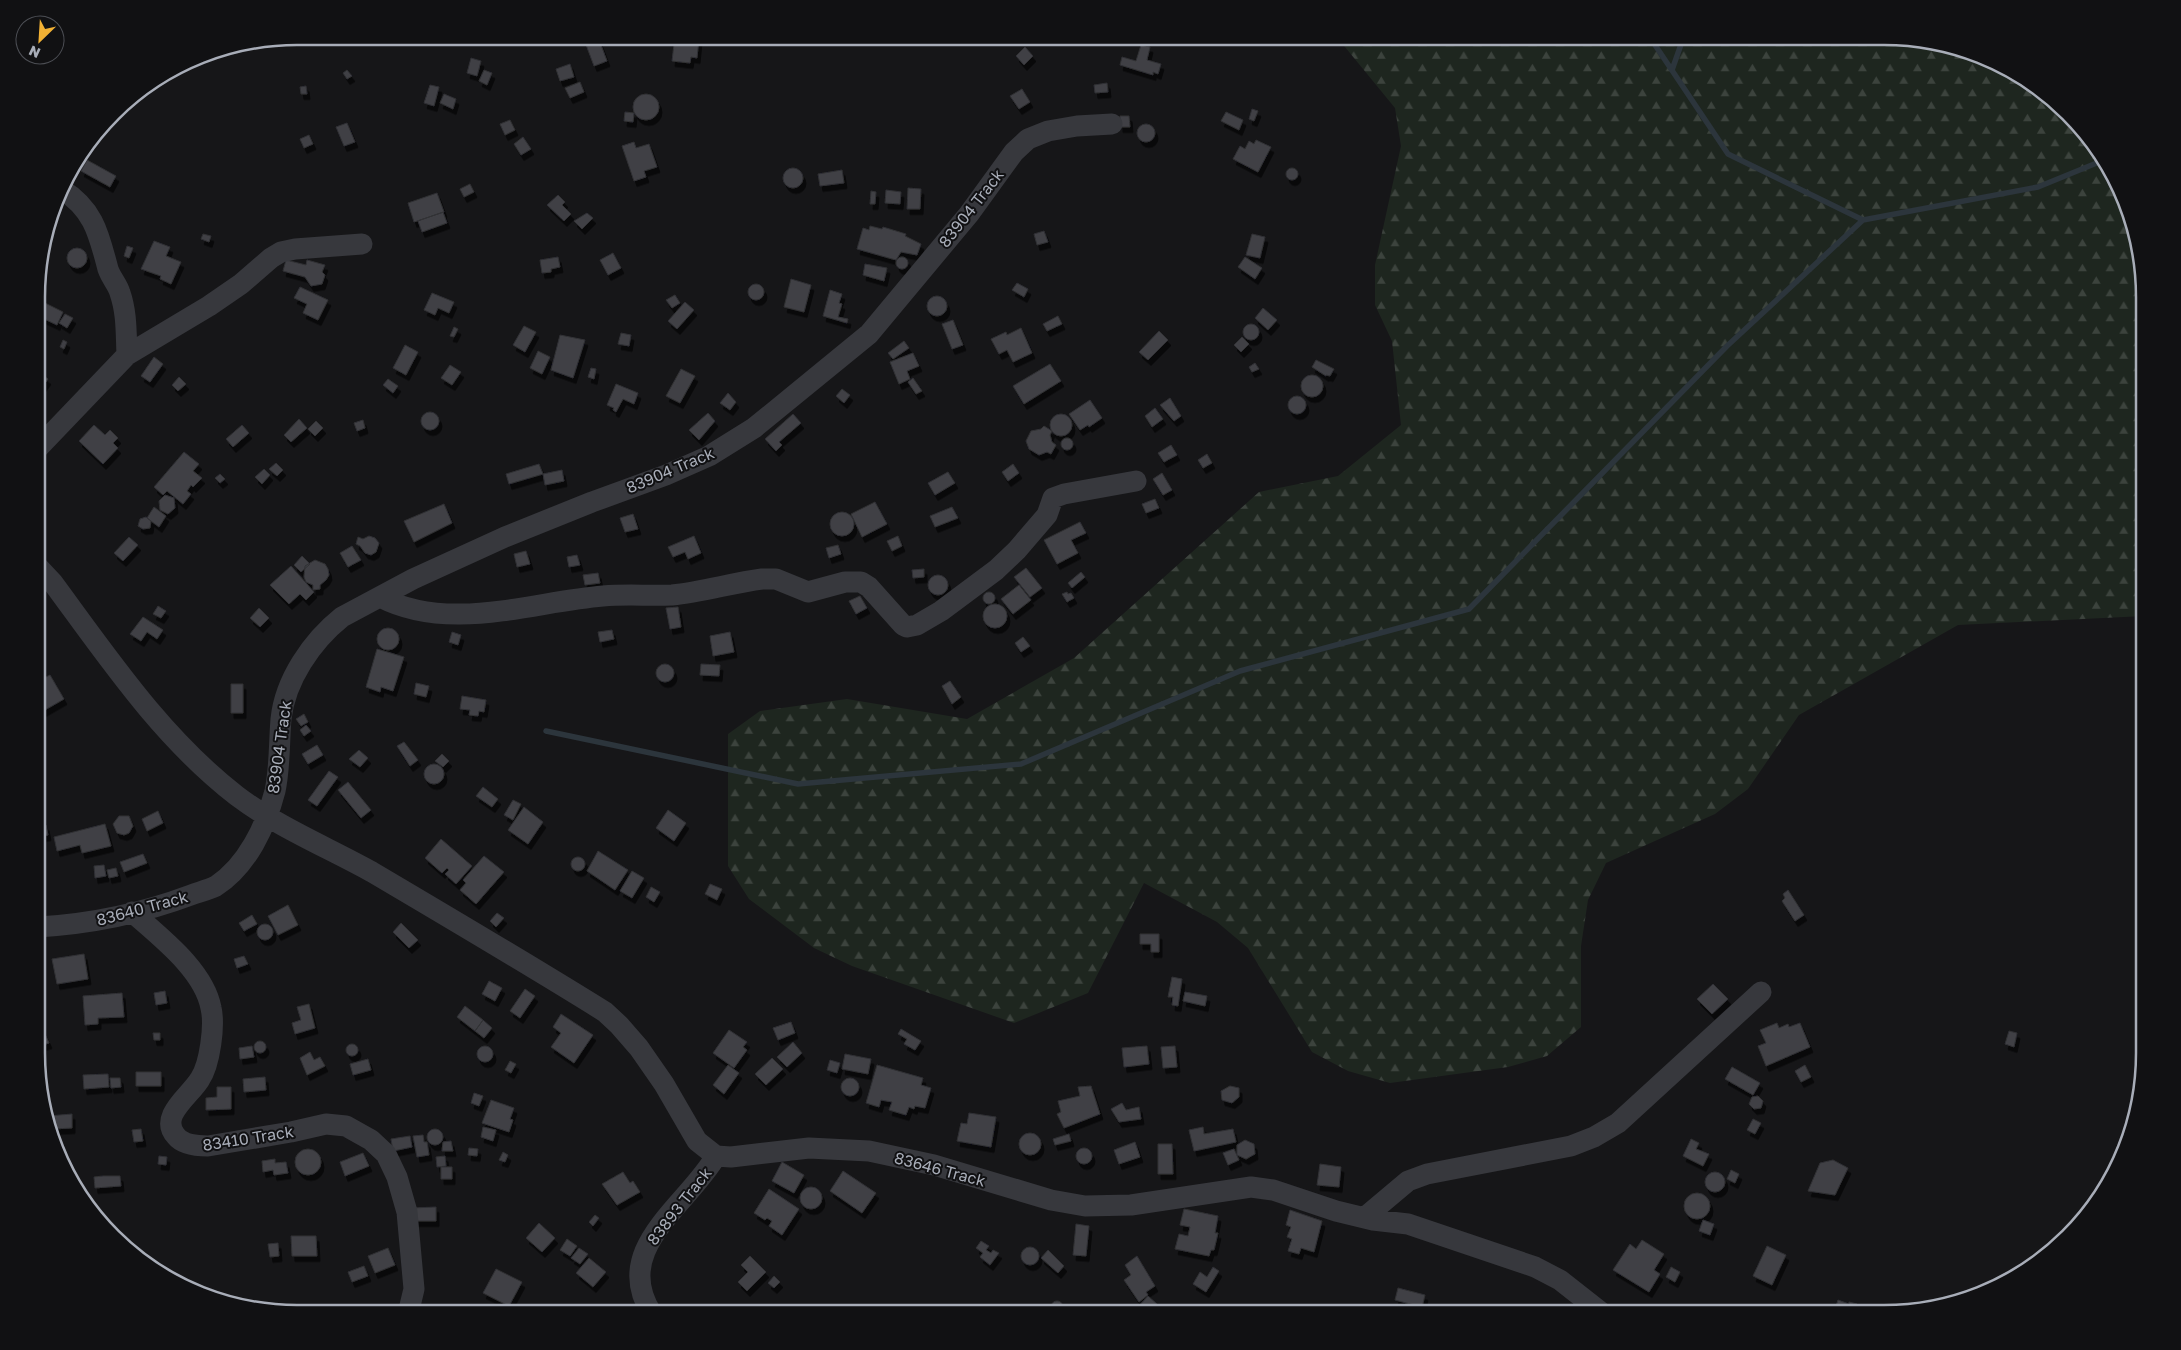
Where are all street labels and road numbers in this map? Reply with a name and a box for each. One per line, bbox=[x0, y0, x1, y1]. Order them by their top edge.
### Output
street label: 83904 Track bbox=[934, 165, 1008, 251]
street label: 83904 Track bbox=[623, 442, 717, 498]
street label: 83904 Track bbox=[263, 699, 295, 795]
street label: 83640 Track bbox=[94, 886, 190, 930]
street label: 83410 Track bbox=[201, 1121, 295, 1155]
street label: 83646 Track bbox=[892, 1147, 988, 1191]
street label: 83893 Track bbox=[642, 1163, 716, 1249]

